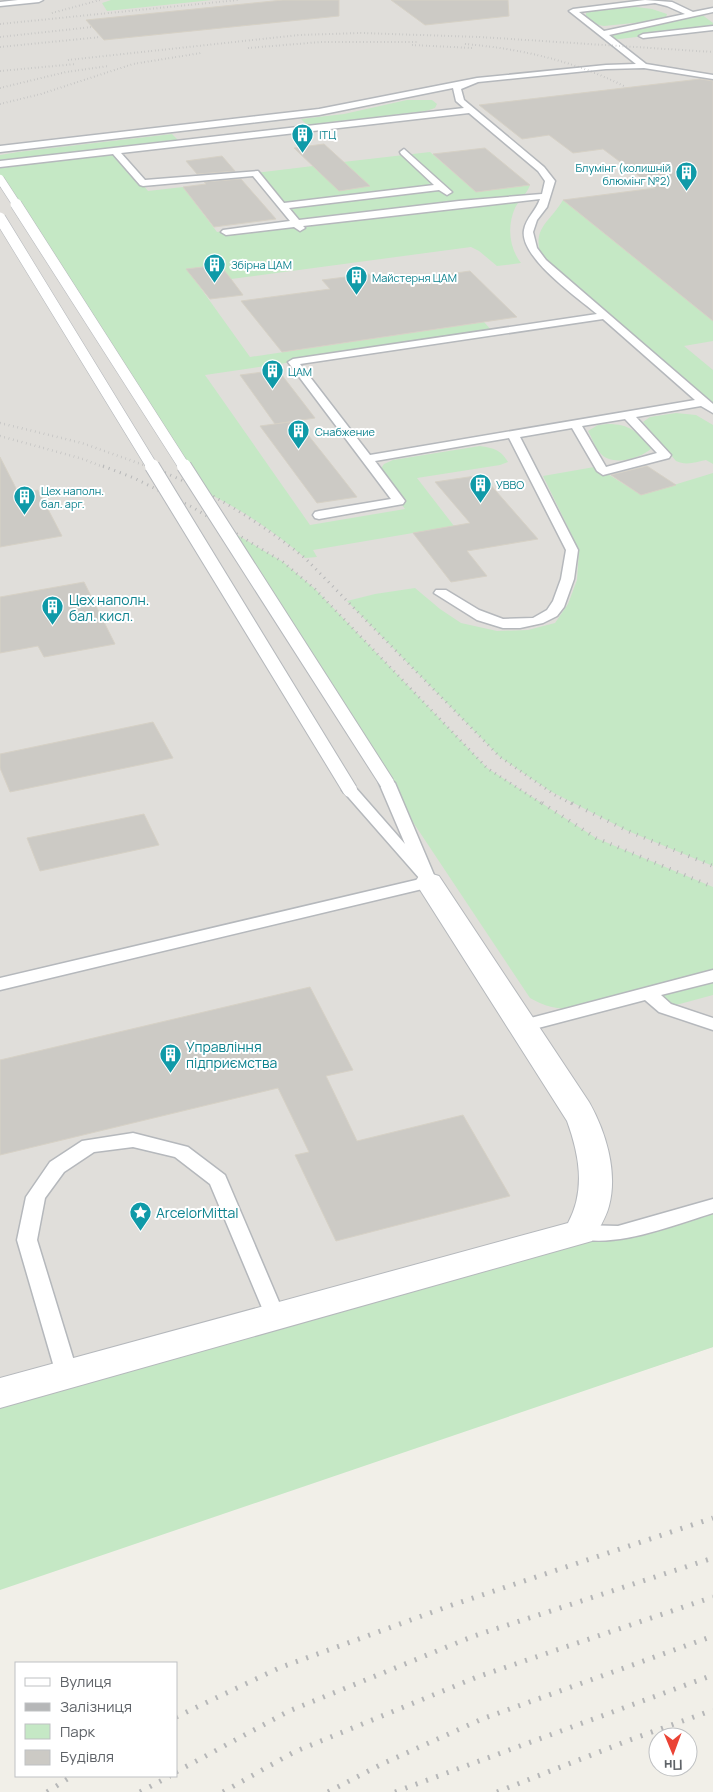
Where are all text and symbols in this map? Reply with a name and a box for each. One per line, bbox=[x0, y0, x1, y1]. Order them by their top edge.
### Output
building icon: ІТЦ bbox=[291, 122, 315, 153]
place label: ІТЦ bbox=[319, 127, 336, 142]
place label: Блумінг (колишній блюмінг №2) bbox=[575, 160, 671, 188]
building icon: Блумінг (колишній блюмінг №2) bbox=[675, 161, 699, 192]
building icon: Збірна ЦАМ bbox=[203, 252, 227, 283]
place label: Збірна ЦАМ bbox=[231, 257, 292, 272]
building icon: Майстерня ЦАМ bbox=[344, 265, 368, 296]
place label: Майстерня ЦАМ bbox=[372, 270, 457, 285]
building icon: ЦАМ bbox=[260, 359, 284, 390]
place label: ЦАМ bbox=[288, 364, 312, 379]
building icon: Снабжение bbox=[287, 419, 311, 450]
place label: Снабжение bbox=[315, 424, 375, 439]
building icon: УВВО bbox=[468, 472, 492, 503]
place label: УВВО bbox=[496, 477, 524, 492]
place label: Цех наполн. бал. арг. bbox=[41, 483, 104, 511]
building icon: Цех наполн. бал. арг. bbox=[13, 484, 37, 515]
place label: Цех наполн. бал. кисл. bbox=[69, 590, 149, 625]
building icon: Цех наполн. бал. кисл. bbox=[41, 595, 65, 626]
place label: Управління підприємства bbox=[186, 1037, 277, 1072]
building icon: Управління підприємства bbox=[158, 1042, 182, 1073]
place icon: ArcelorMittal bbox=[128, 1200, 152, 1231]
place label: ArcelorMittal bbox=[156, 1203, 239, 1222]
legend bbox=[15, 1662, 178, 1777]
text: Вулиця bbox=[60, 1671, 112, 1692]
text: Залізниця bbox=[60, 1696, 132, 1717]
text: Парк bbox=[60, 1721, 96, 1742]
north arrow bbox=[648, 1727, 698, 1777]
text: Будівля bbox=[60, 1746, 114, 1767]
text: Пн bbox=[664, 1756, 683, 1775]

